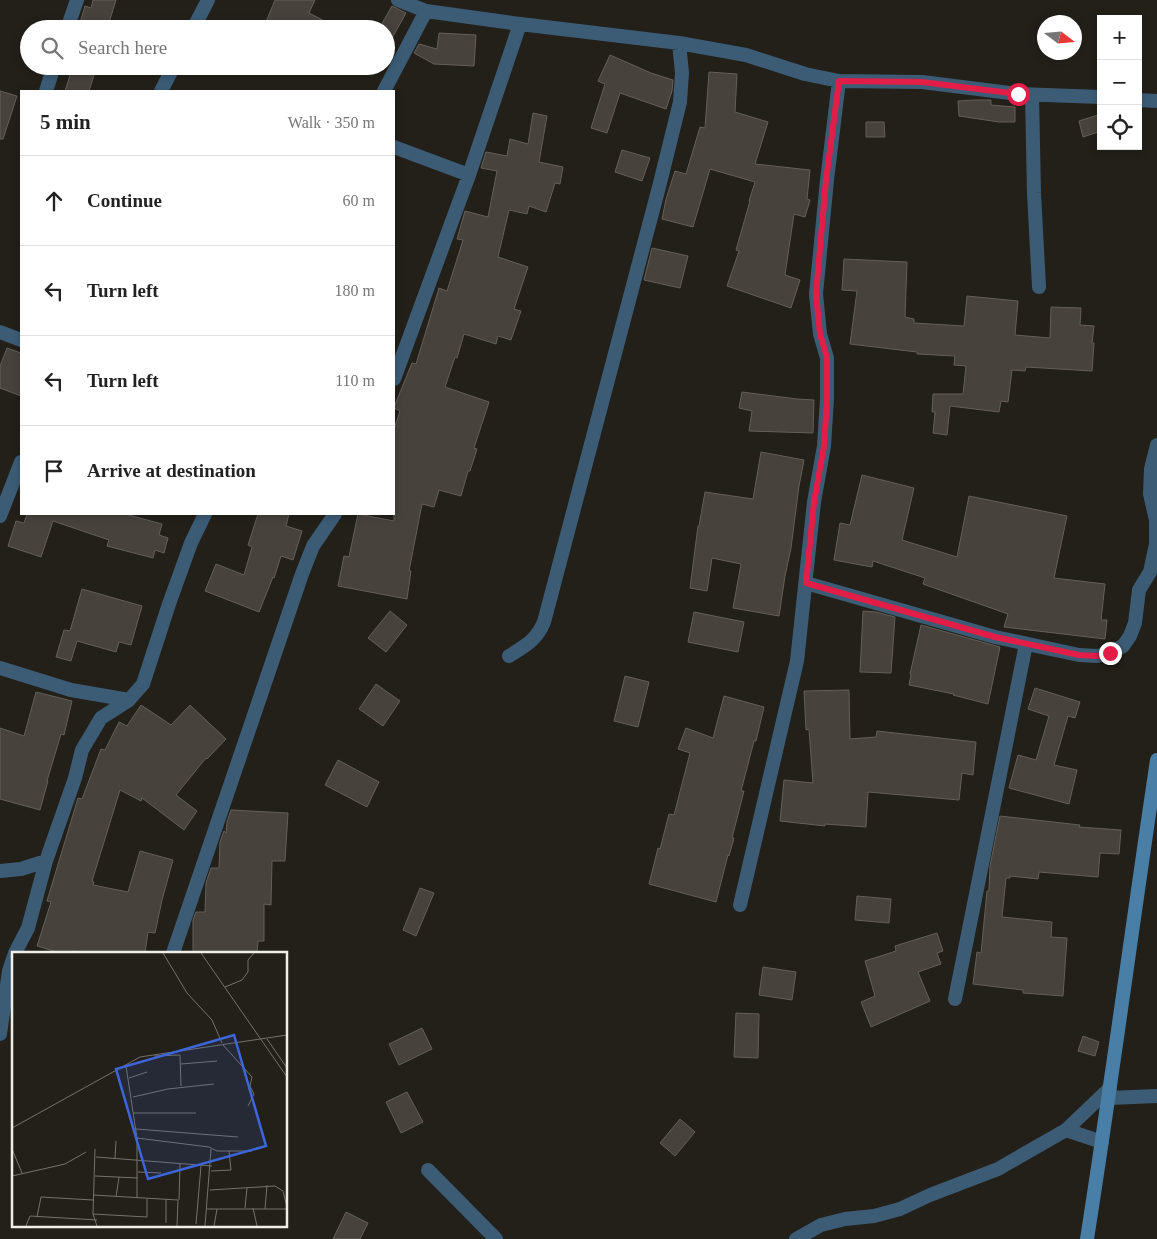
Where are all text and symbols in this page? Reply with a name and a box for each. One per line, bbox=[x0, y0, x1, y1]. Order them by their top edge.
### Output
north arrow bbox=[1037, 15, 1082, 60]
map controls bbox=[1097, 15, 1142, 150]
button: + bbox=[1097, 15, 1142, 60]
search box bbox=[20, 20, 395, 75]
icon: search bbox=[38, 34, 66, 62]
text: Search here bbox=[78, 37, 167, 58]
button: − bbox=[1097, 60, 1142, 105]
route start bbox=[1007, 83, 1030, 106]
button: locate bbox=[1097, 105, 1142, 150]
text: 5 min bbox=[40, 110, 91, 134]
text: Walk · 350 m bbox=[288, 114, 375, 131]
icon: ahead bbox=[40, 187, 68, 215]
text: Continue bbox=[87, 190, 162, 211]
text: 60 m bbox=[343, 192, 375, 209]
icon: left bbox=[40, 277, 68, 305]
text: Turn left bbox=[87, 280, 159, 301]
text: 180 m bbox=[335, 282, 375, 299]
icon: left bbox=[40, 367, 68, 395]
text: Turn left bbox=[87, 370, 159, 391]
text: 110 m bbox=[335, 372, 375, 389]
icon: arrive bbox=[40, 457, 68, 485]
text: Arrive at destination bbox=[87, 460, 256, 481]
route end bbox=[1099, 642, 1122, 665]
inset map bbox=[12, 952, 288, 1226]

